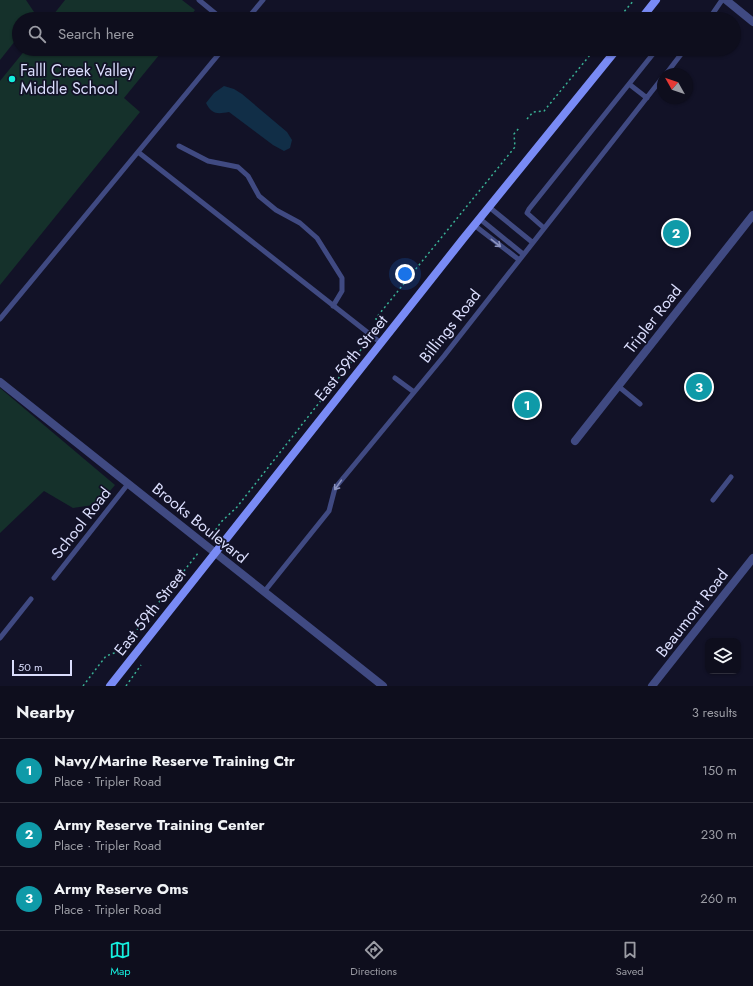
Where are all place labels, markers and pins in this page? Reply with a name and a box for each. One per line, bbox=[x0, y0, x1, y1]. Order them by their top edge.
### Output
place label: Falll Creek Valley Middle School bbox=[20, 59, 136, 100]
marker: Falll Creek Valley Middle School bbox=[7, 74, 17, 84]
pin: 2 bbox=[663, 218, 689, 248]
pin: 3 bbox=[686, 372, 712, 402]
pin: 1 bbox=[514, 390, 540, 420]

